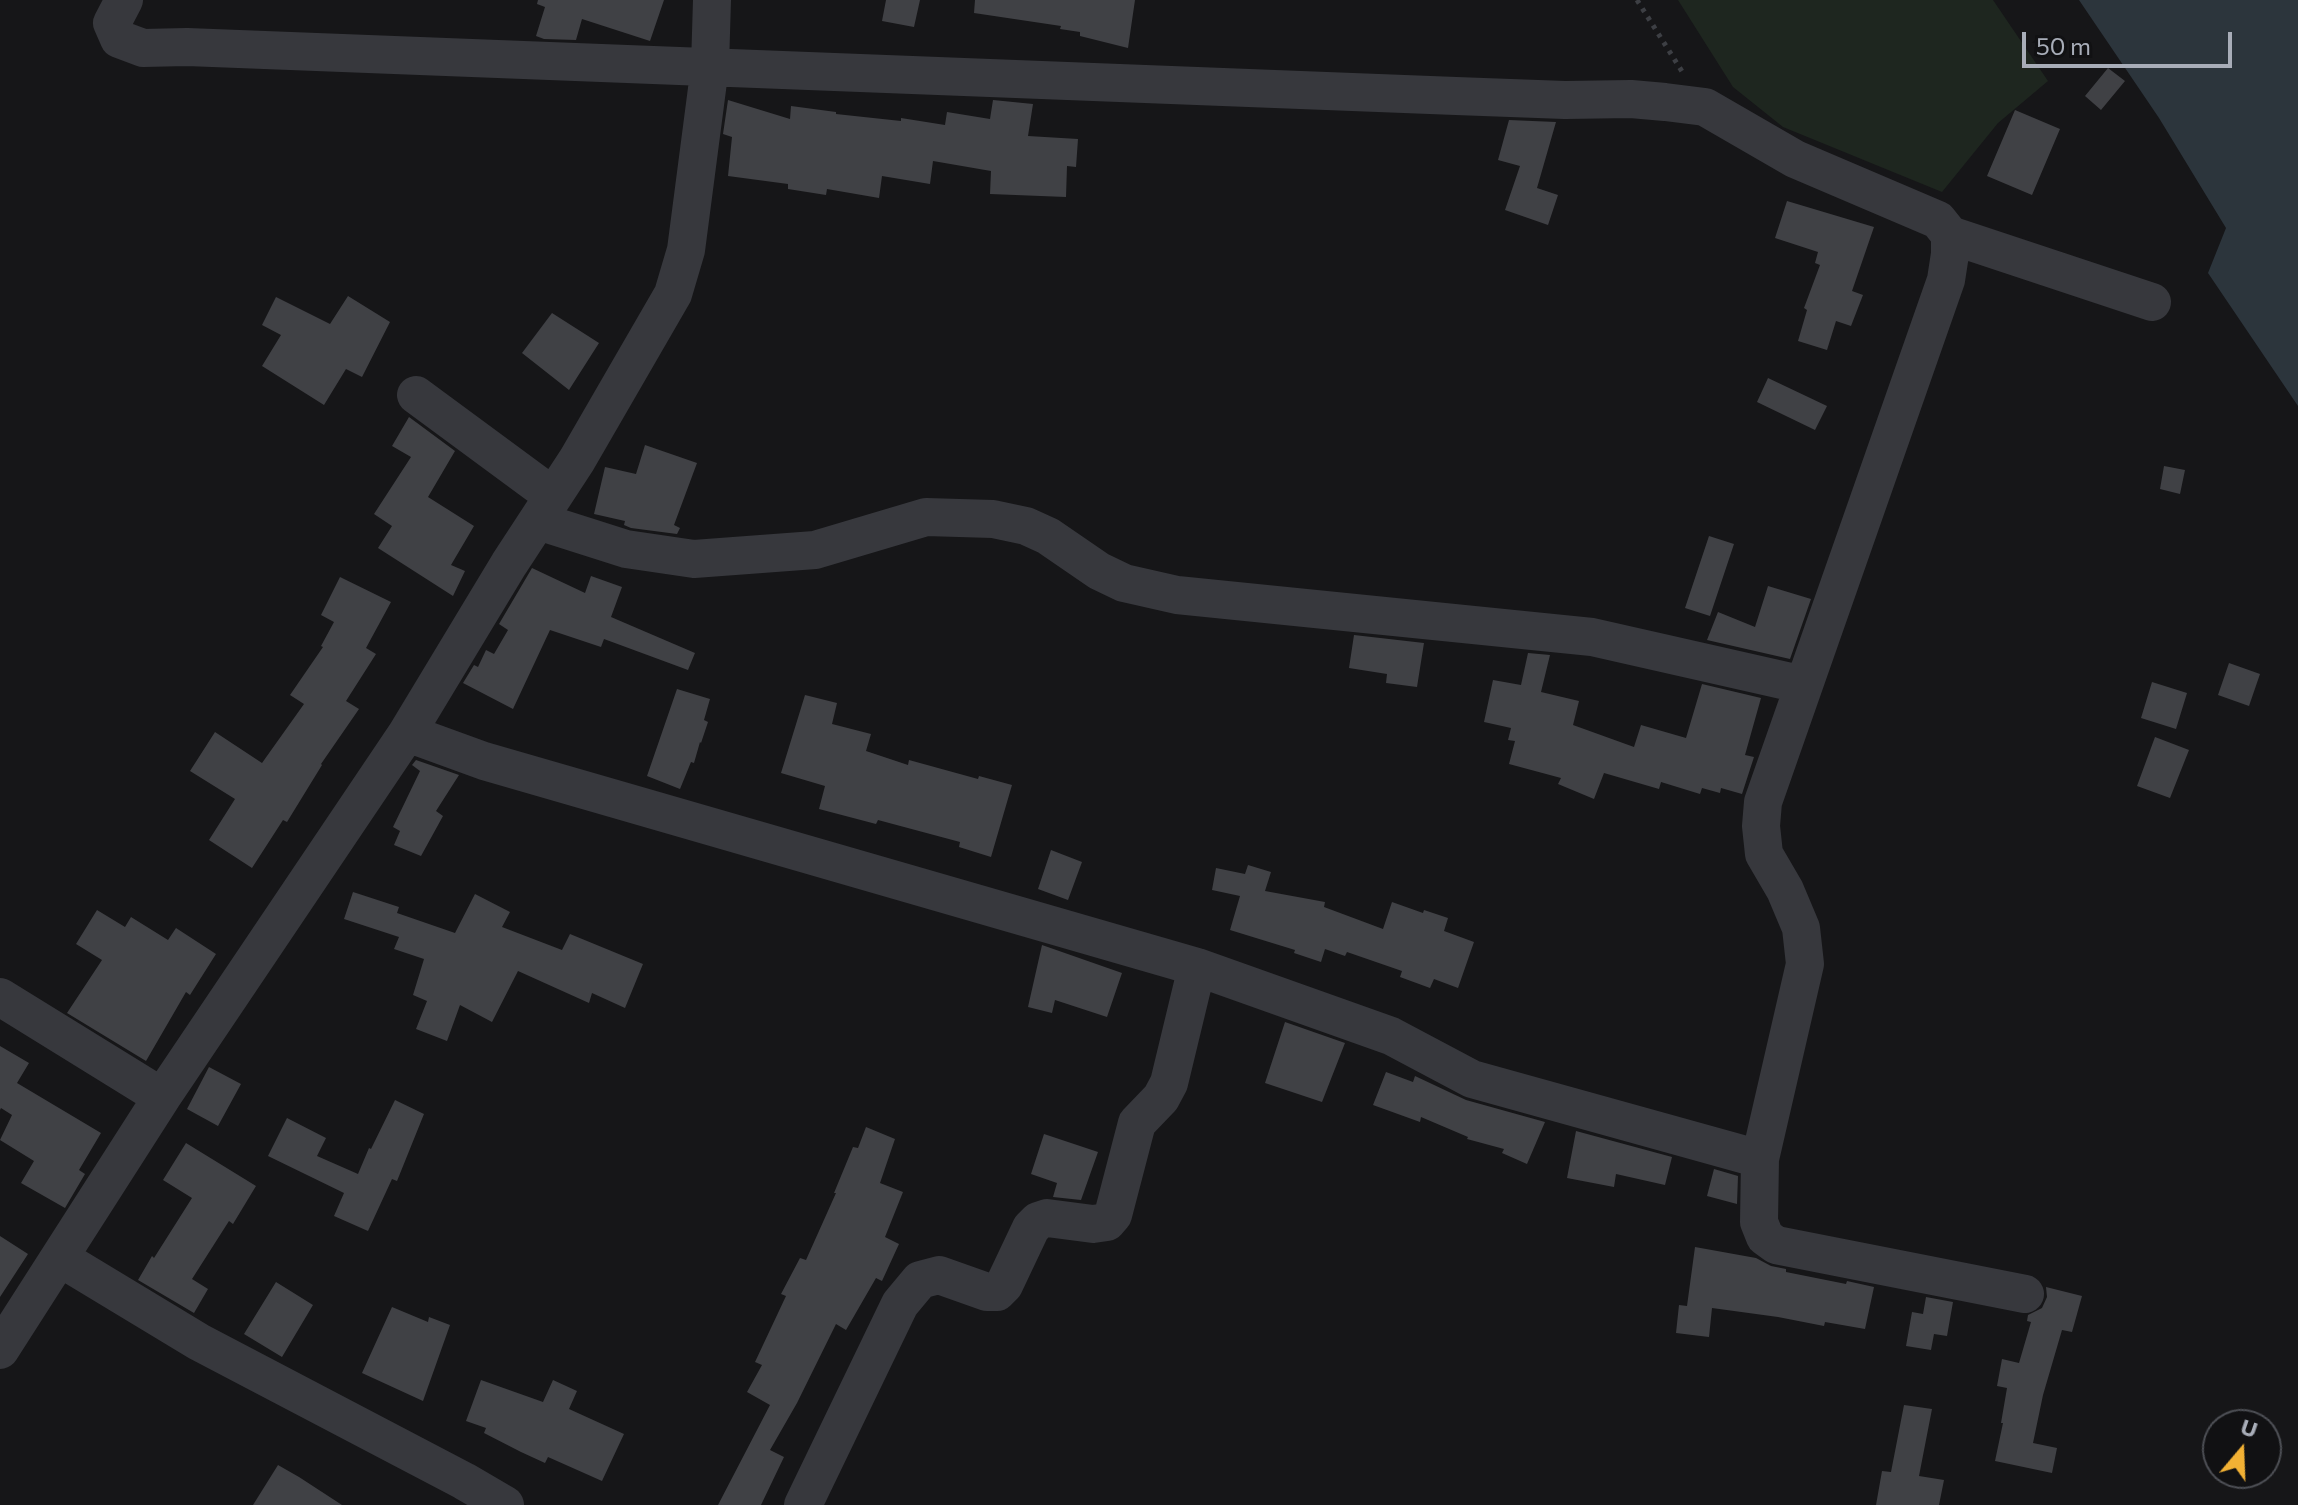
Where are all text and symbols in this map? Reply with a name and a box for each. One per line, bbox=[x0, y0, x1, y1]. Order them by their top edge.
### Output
scale bar bbox=[2026, 16, 2236, 66]
text: 50 m bbox=[2036, 31, 2091, 60]
north arrow bbox=[2202, 1409, 2282, 1489]
text: U bbox=[2237, 1412, 2261, 1443]

